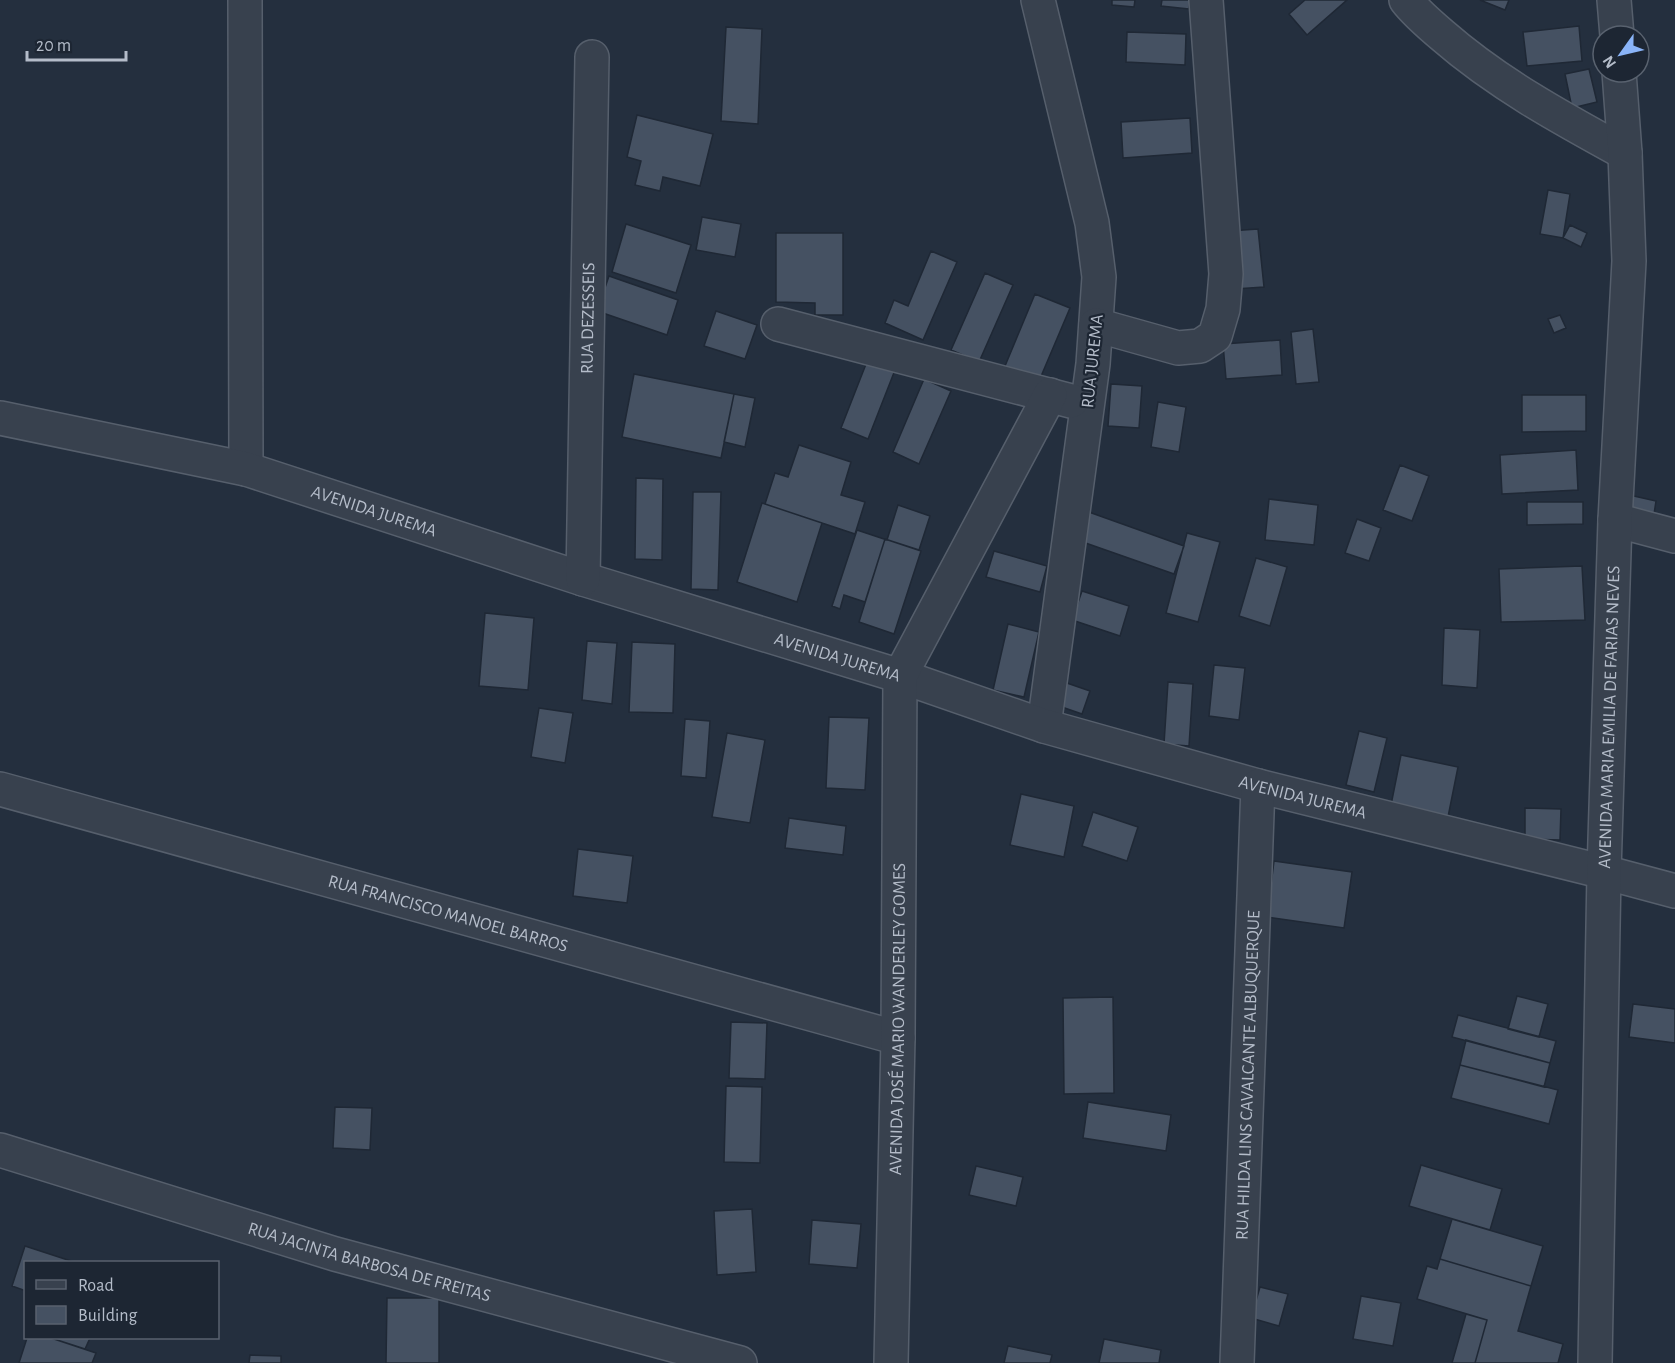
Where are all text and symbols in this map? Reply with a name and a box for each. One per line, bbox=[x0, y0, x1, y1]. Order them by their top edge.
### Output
scale bar bbox=[27, 24, 126, 62]
north arrow bbox=[1591, 24, 1651, 84]
text: 20 m bbox=[36, 37, 71, 55]
text: N bbox=[1600, 53, 1619, 71]
street label: RUA DEZESSEIS bbox=[579, 262, 598, 374]
street label: RUA JUREMA bbox=[1079, 313, 1107, 409]
street label: AVENIDA JUREMA bbox=[309, 483, 439, 541]
street label: AVENIDA MARIA EMILIA DE FARIAS NEVES bbox=[1596, 565, 1624, 869]
street label: AVENIDA JUREMA bbox=[772, 630, 903, 686]
street label: AVENIDA JUREMA bbox=[1237, 773, 1369, 823]
street label: AVENIDA JOSÉ MARIO WANDERLEY GOMES bbox=[886, 863, 909, 1175]
street label: RUA FRANCISCO MANOEL BARROS bbox=[326, 872, 570, 956]
street label: RUA HILDA LINS CAVALCANTE ALBUQUERQUE bbox=[1233, 910, 1263, 1240]
street label: RUA JACINTA BARBOSA DE FREITAS bbox=[246, 1220, 493, 1305]
legend bbox=[24, 1261, 219, 1339]
text: Road bbox=[78, 1277, 114, 1295]
text: Building bbox=[78, 1307, 138, 1325]

